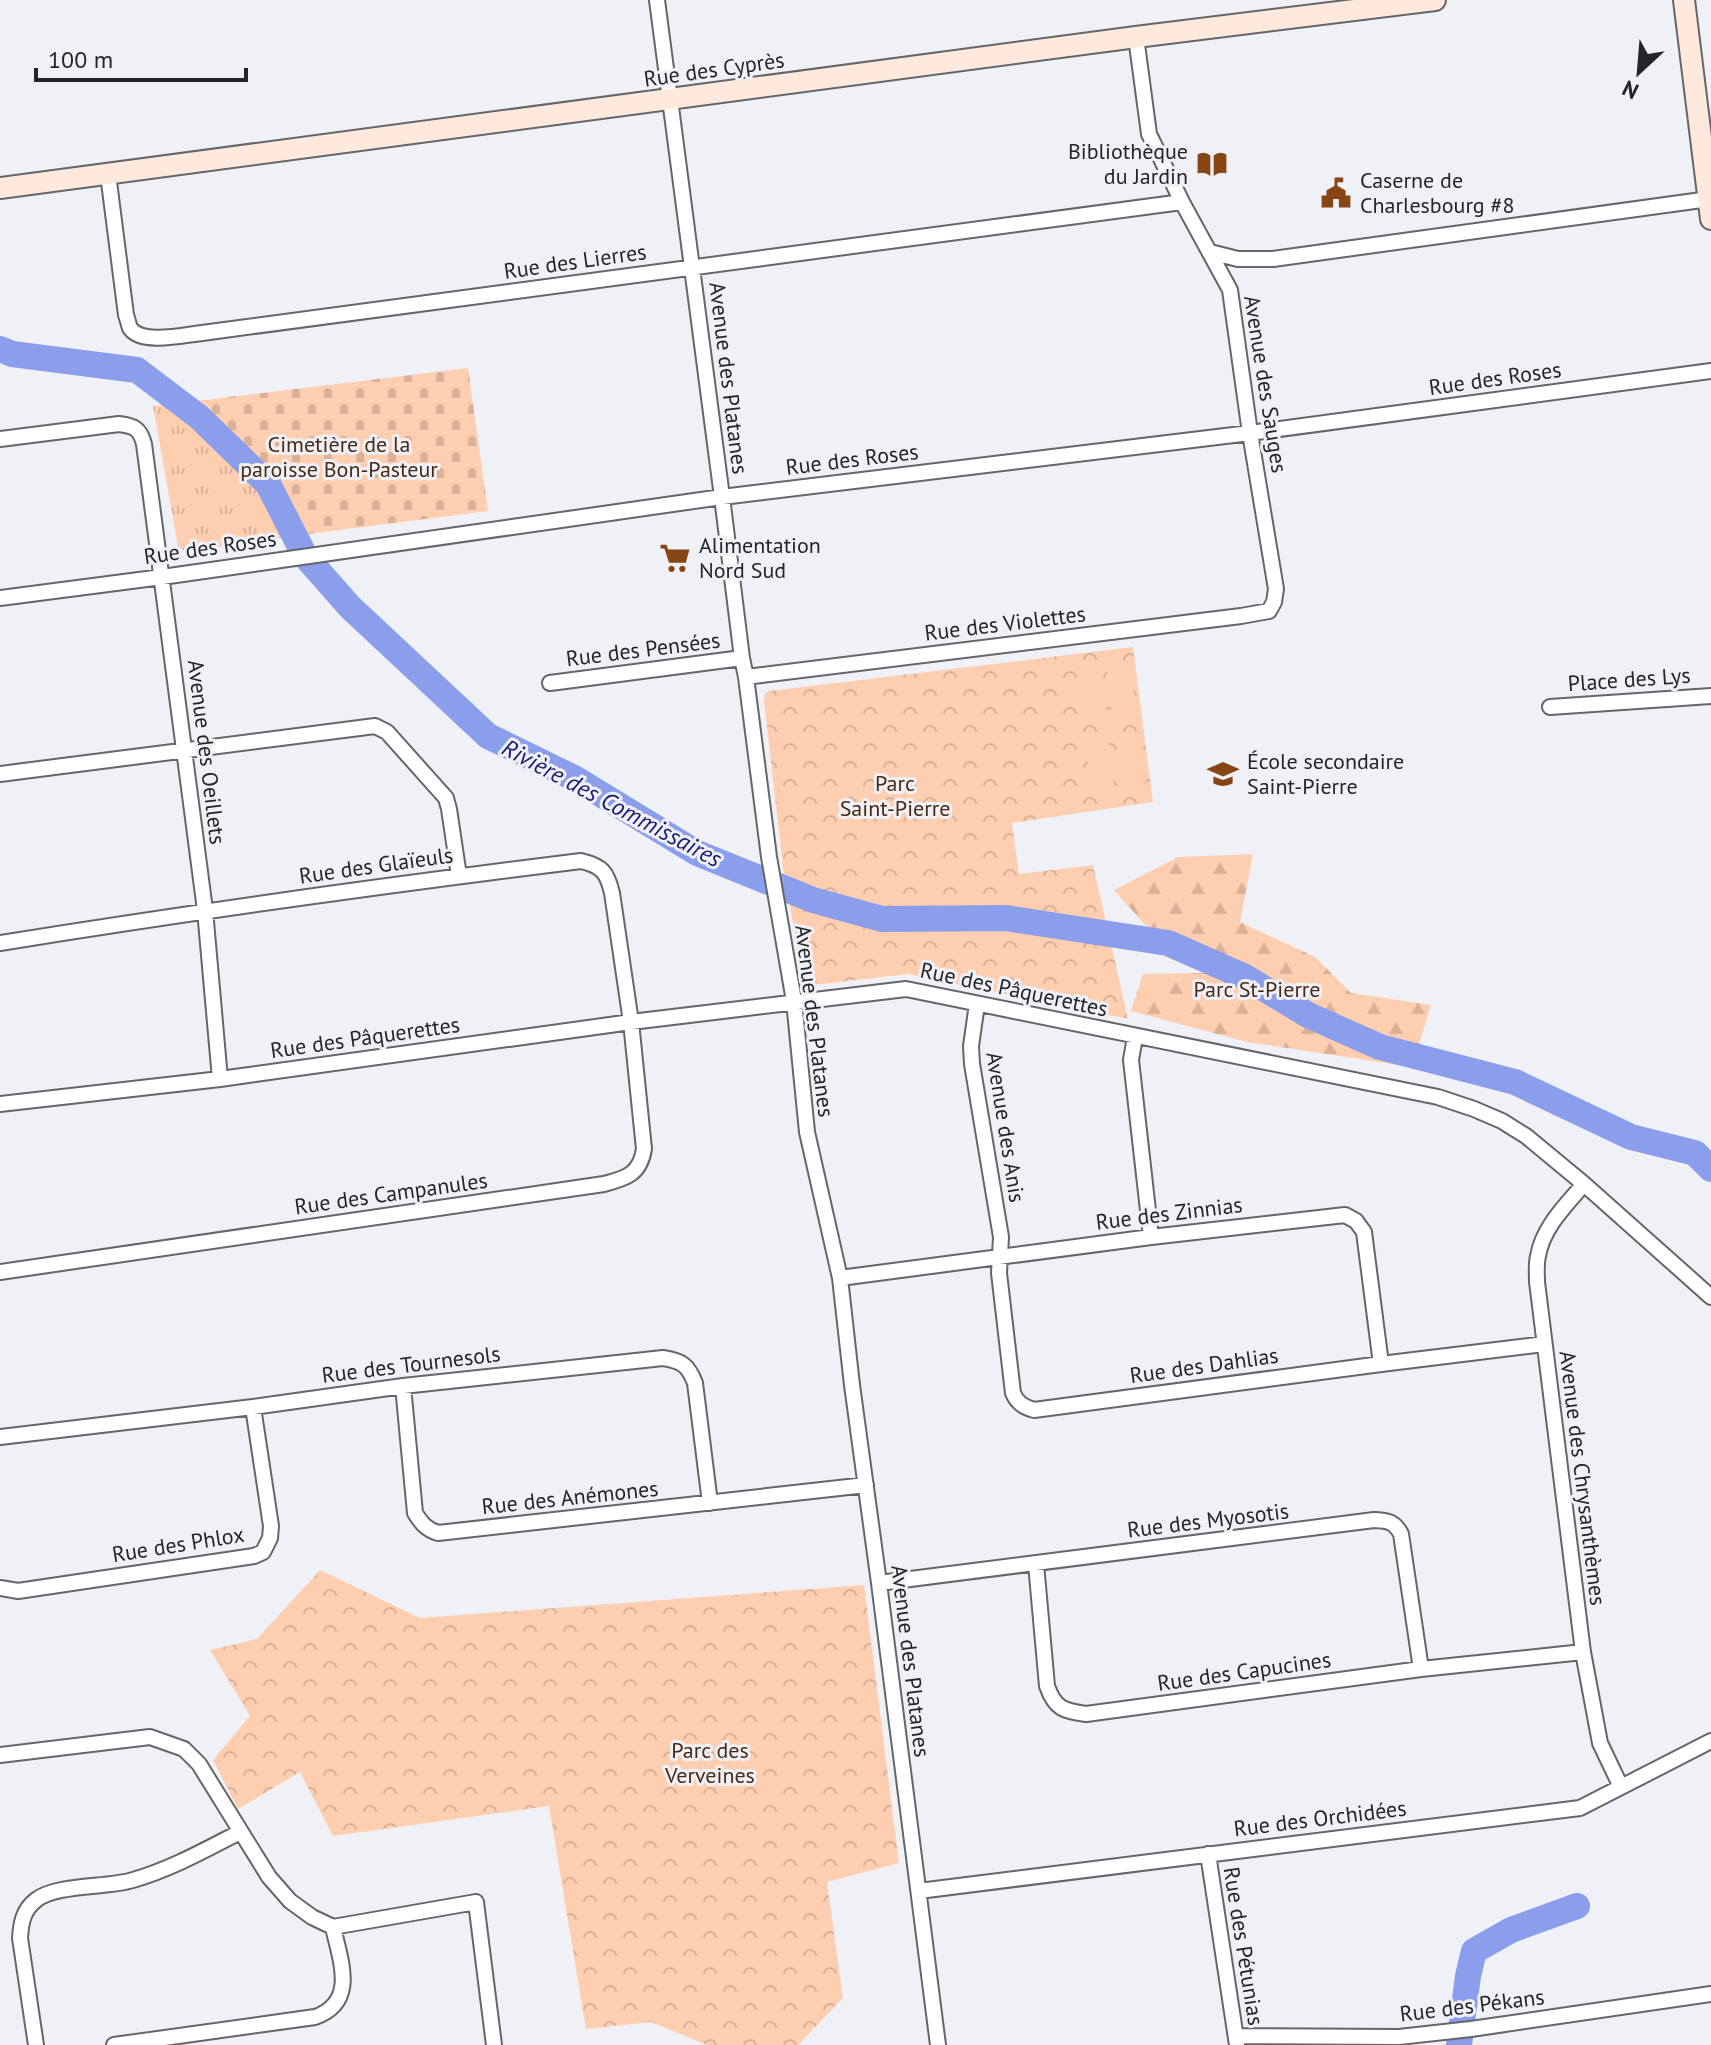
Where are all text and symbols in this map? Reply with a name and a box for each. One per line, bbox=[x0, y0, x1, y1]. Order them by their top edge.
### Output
scale bar bbox=[36, 32, 246, 82]
north arrow bbox=[1599, 32, 1679, 112]
text: 100 m bbox=[48, 44, 113, 75]
street label: Rue des Cyprès bbox=[642, 45, 786, 93]
text: N bbox=[1618, 74, 1643, 106]
place label: Bibliothèque du Jardin bbox=[1068, 137, 1188, 190]
library icon: Bibliothèque du Jardin bbox=[1195, 147, 1229, 181]
place label: Caserne de Charlesbourg #8 bbox=[1360, 166, 1515, 219]
public building icon: Caserne de Charlesbourg #8 bbox=[1319, 176, 1353, 210]
street label: Rue des Lierres bbox=[502, 237, 648, 285]
street label: Avenue des Platanes bbox=[703, 280, 755, 476]
street label: Avenue des Sauges bbox=[1238, 293, 1294, 475]
street label: Rue des Roses bbox=[1427, 355, 1563, 401]
park label: Cimetière de la paroisse Bon-Pasteur bbox=[240, 430, 438, 483]
street label: Rue des Roses bbox=[784, 437, 920, 481]
street label: Rue des Roses bbox=[142, 524, 278, 570]
place label: Alimentation Nord Sud bbox=[699, 531, 821, 584]
supermarket icon: Alimentation Nord Sud bbox=[658, 541, 692, 575]
street label: Rue des Violettes bbox=[923, 599, 1087, 647]
street label: Rue des Pensées bbox=[564, 626, 722, 672]
street label: Avenue des Oeillets bbox=[182, 658, 232, 846]
street label: Place des Lys bbox=[1567, 661, 1691, 697]
water label: Rivière des Commissaires bbox=[497, 732, 728, 874]
place label: École secondaire Saint-Pierre bbox=[1247, 747, 1404, 800]
school or university icon: École secondaire Saint-Pierre bbox=[1206, 757, 1240, 791]
park label: Parc Saint-Pierre bbox=[840, 769, 950, 822]
street label: Rue des Glaïeuls bbox=[297, 840, 455, 890]
street label: Avenue des Platanes bbox=[789, 923, 841, 1119]
street label: Rue des Pâquerettes bbox=[918, 955, 1110, 1023]
park label: Parc St-Pierre bbox=[1193, 975, 1321, 1003]
street label: Rue des Pâquerettes bbox=[268, 1010, 462, 1064]
street label: Avenue des Anis bbox=[980, 1050, 1032, 1204]
street label: Rue des Campanules bbox=[293, 1166, 489, 1220]
street label: Rue des Zinnias bbox=[1094, 1190, 1244, 1236]
street label: Rue des Tournesols bbox=[320, 1339, 502, 1389]
street label: Rue des Dahlias bbox=[1128, 1341, 1280, 1389]
street label: Avenue des Chrysanthèmes bbox=[1553, 1349, 1613, 1607]
street label: Rue des Anémones bbox=[480, 1474, 660, 1520]
street label: Rue des Myosotis bbox=[1125, 1496, 1291, 1544]
street label: Rue des Phlox bbox=[110, 1520, 246, 1568]
street label: Avenue des Platanes bbox=[885, 1563, 937, 1759]
street label: Rue des Capucines bbox=[1155, 1645, 1333, 1697]
park label: Parc des Verveines bbox=[664, 1736, 755, 1789]
street label: Rue des Orchidées bbox=[1232, 1794, 1408, 1842]
street label: Rue des Pétunias bbox=[1218, 1865, 1270, 2027]
street label: Rue des Pékans bbox=[1398, 1982, 1546, 2028]

